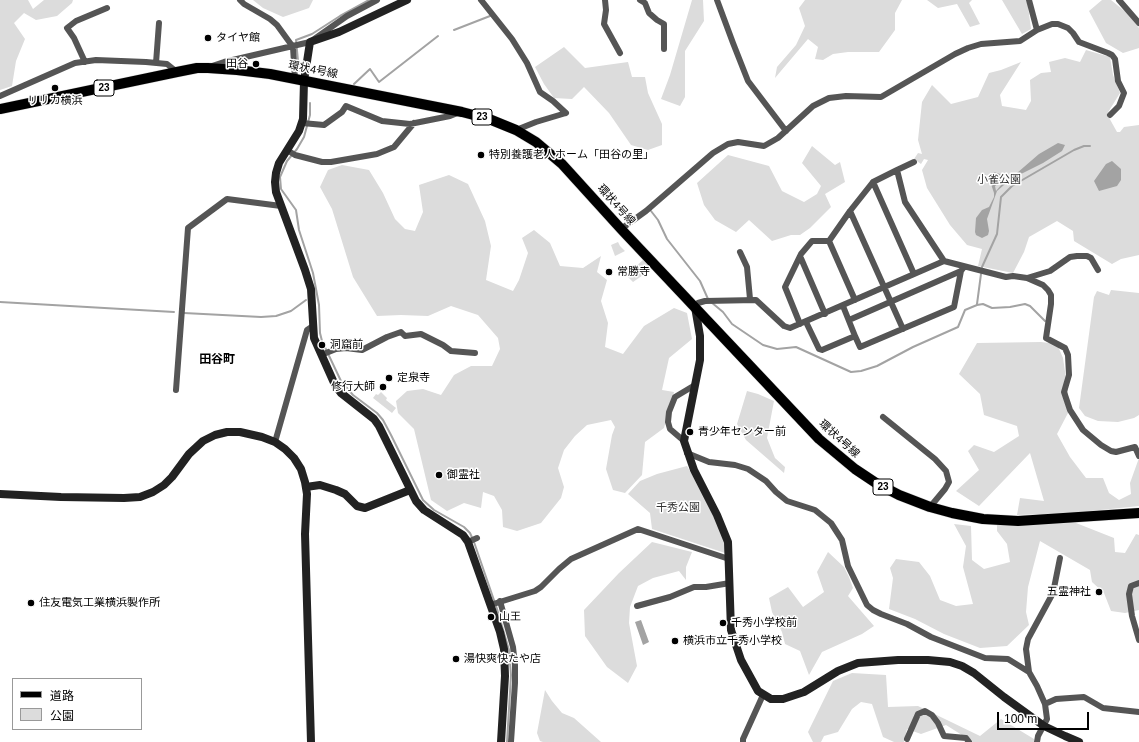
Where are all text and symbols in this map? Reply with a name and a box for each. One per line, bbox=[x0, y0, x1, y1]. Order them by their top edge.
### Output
place label: タイヤ館 bbox=[216, 31, 260, 45]
marker: タイヤ館 bbox=[203, 33, 213, 43]
place label: 田谷 bbox=[226, 57, 248, 71]
marker: 田谷 bbox=[251, 59, 261, 69]
street label: 環状4号線 bbox=[287, 59, 339, 81]
road number: 23 bbox=[94, 80, 114, 96]
marker: リリカ横浜 bbox=[50, 83, 60, 93]
place label: リリカ横浜 bbox=[28, 94, 82, 108]
road number: 23 bbox=[472, 109, 492, 125]
place label: 特別養護老人ホーム「田谷の里」 bbox=[489, 148, 654, 162]
marker: 特別養護老人ホーム「田谷の里」 bbox=[476, 150, 486, 160]
park label: 小雀公園 bbox=[977, 173, 1021, 187]
street label: 環状4号線 bbox=[594, 182, 638, 228]
place label: 常勝寺 bbox=[617, 265, 650, 279]
marker: 常勝寺 bbox=[604, 267, 614, 277]
place label: 洞窟前 bbox=[330, 338, 363, 352]
marker: 洞窟前 bbox=[317, 340, 327, 350]
district label: 田谷町 bbox=[199, 353, 235, 367]
place label: 定泉寺 bbox=[397, 371, 430, 385]
marker: 定泉寺 bbox=[384, 373, 394, 383]
place label: 修行大師 bbox=[331, 380, 375, 394]
marker: 修行大師 bbox=[378, 382, 388, 392]
street label: 環状4号線 bbox=[816, 417, 862, 461]
place label: 青少年センター前 bbox=[698, 425, 786, 439]
marker: 青少年センター前 bbox=[685, 427, 695, 437]
place label: 御霊社 bbox=[447, 468, 480, 482]
marker: 御霊社 bbox=[434, 470, 444, 480]
road number: 23 bbox=[873, 479, 893, 495]
park label: 千秀公園 bbox=[656, 501, 700, 515]
place label: 五霊神社 bbox=[1047, 585, 1091, 599]
marker: 五霊神社 bbox=[1094, 587, 1104, 597]
place label: 住友電気工業横浜製作所 bbox=[39, 596, 160, 610]
marker: 住友電気工業横浜製作所 bbox=[26, 598, 36, 608]
place label: 山王 bbox=[499, 610, 521, 624]
marker: 山王 bbox=[486, 612, 496, 622]
place label: 千秀小学校前 bbox=[731, 616, 797, 630]
marker: 千秀小学校前 bbox=[718, 618, 728, 628]
place label: 横浜市立千秀小学校 bbox=[683, 634, 782, 648]
marker: 横浜市立千秀小学校 bbox=[670, 636, 680, 646]
place label: 湯快爽快たや店 bbox=[464, 652, 541, 666]
marker: 湯快爽快たや店 bbox=[451, 654, 461, 664]
legend bbox=[12, 678, 142, 730]
text: 道路 bbox=[50, 689, 74, 703]
scale bar bbox=[999, 704, 1091, 730]
text: 公園 bbox=[50, 709, 74, 723]
text: 100 m bbox=[1004, 712, 1037, 726]

